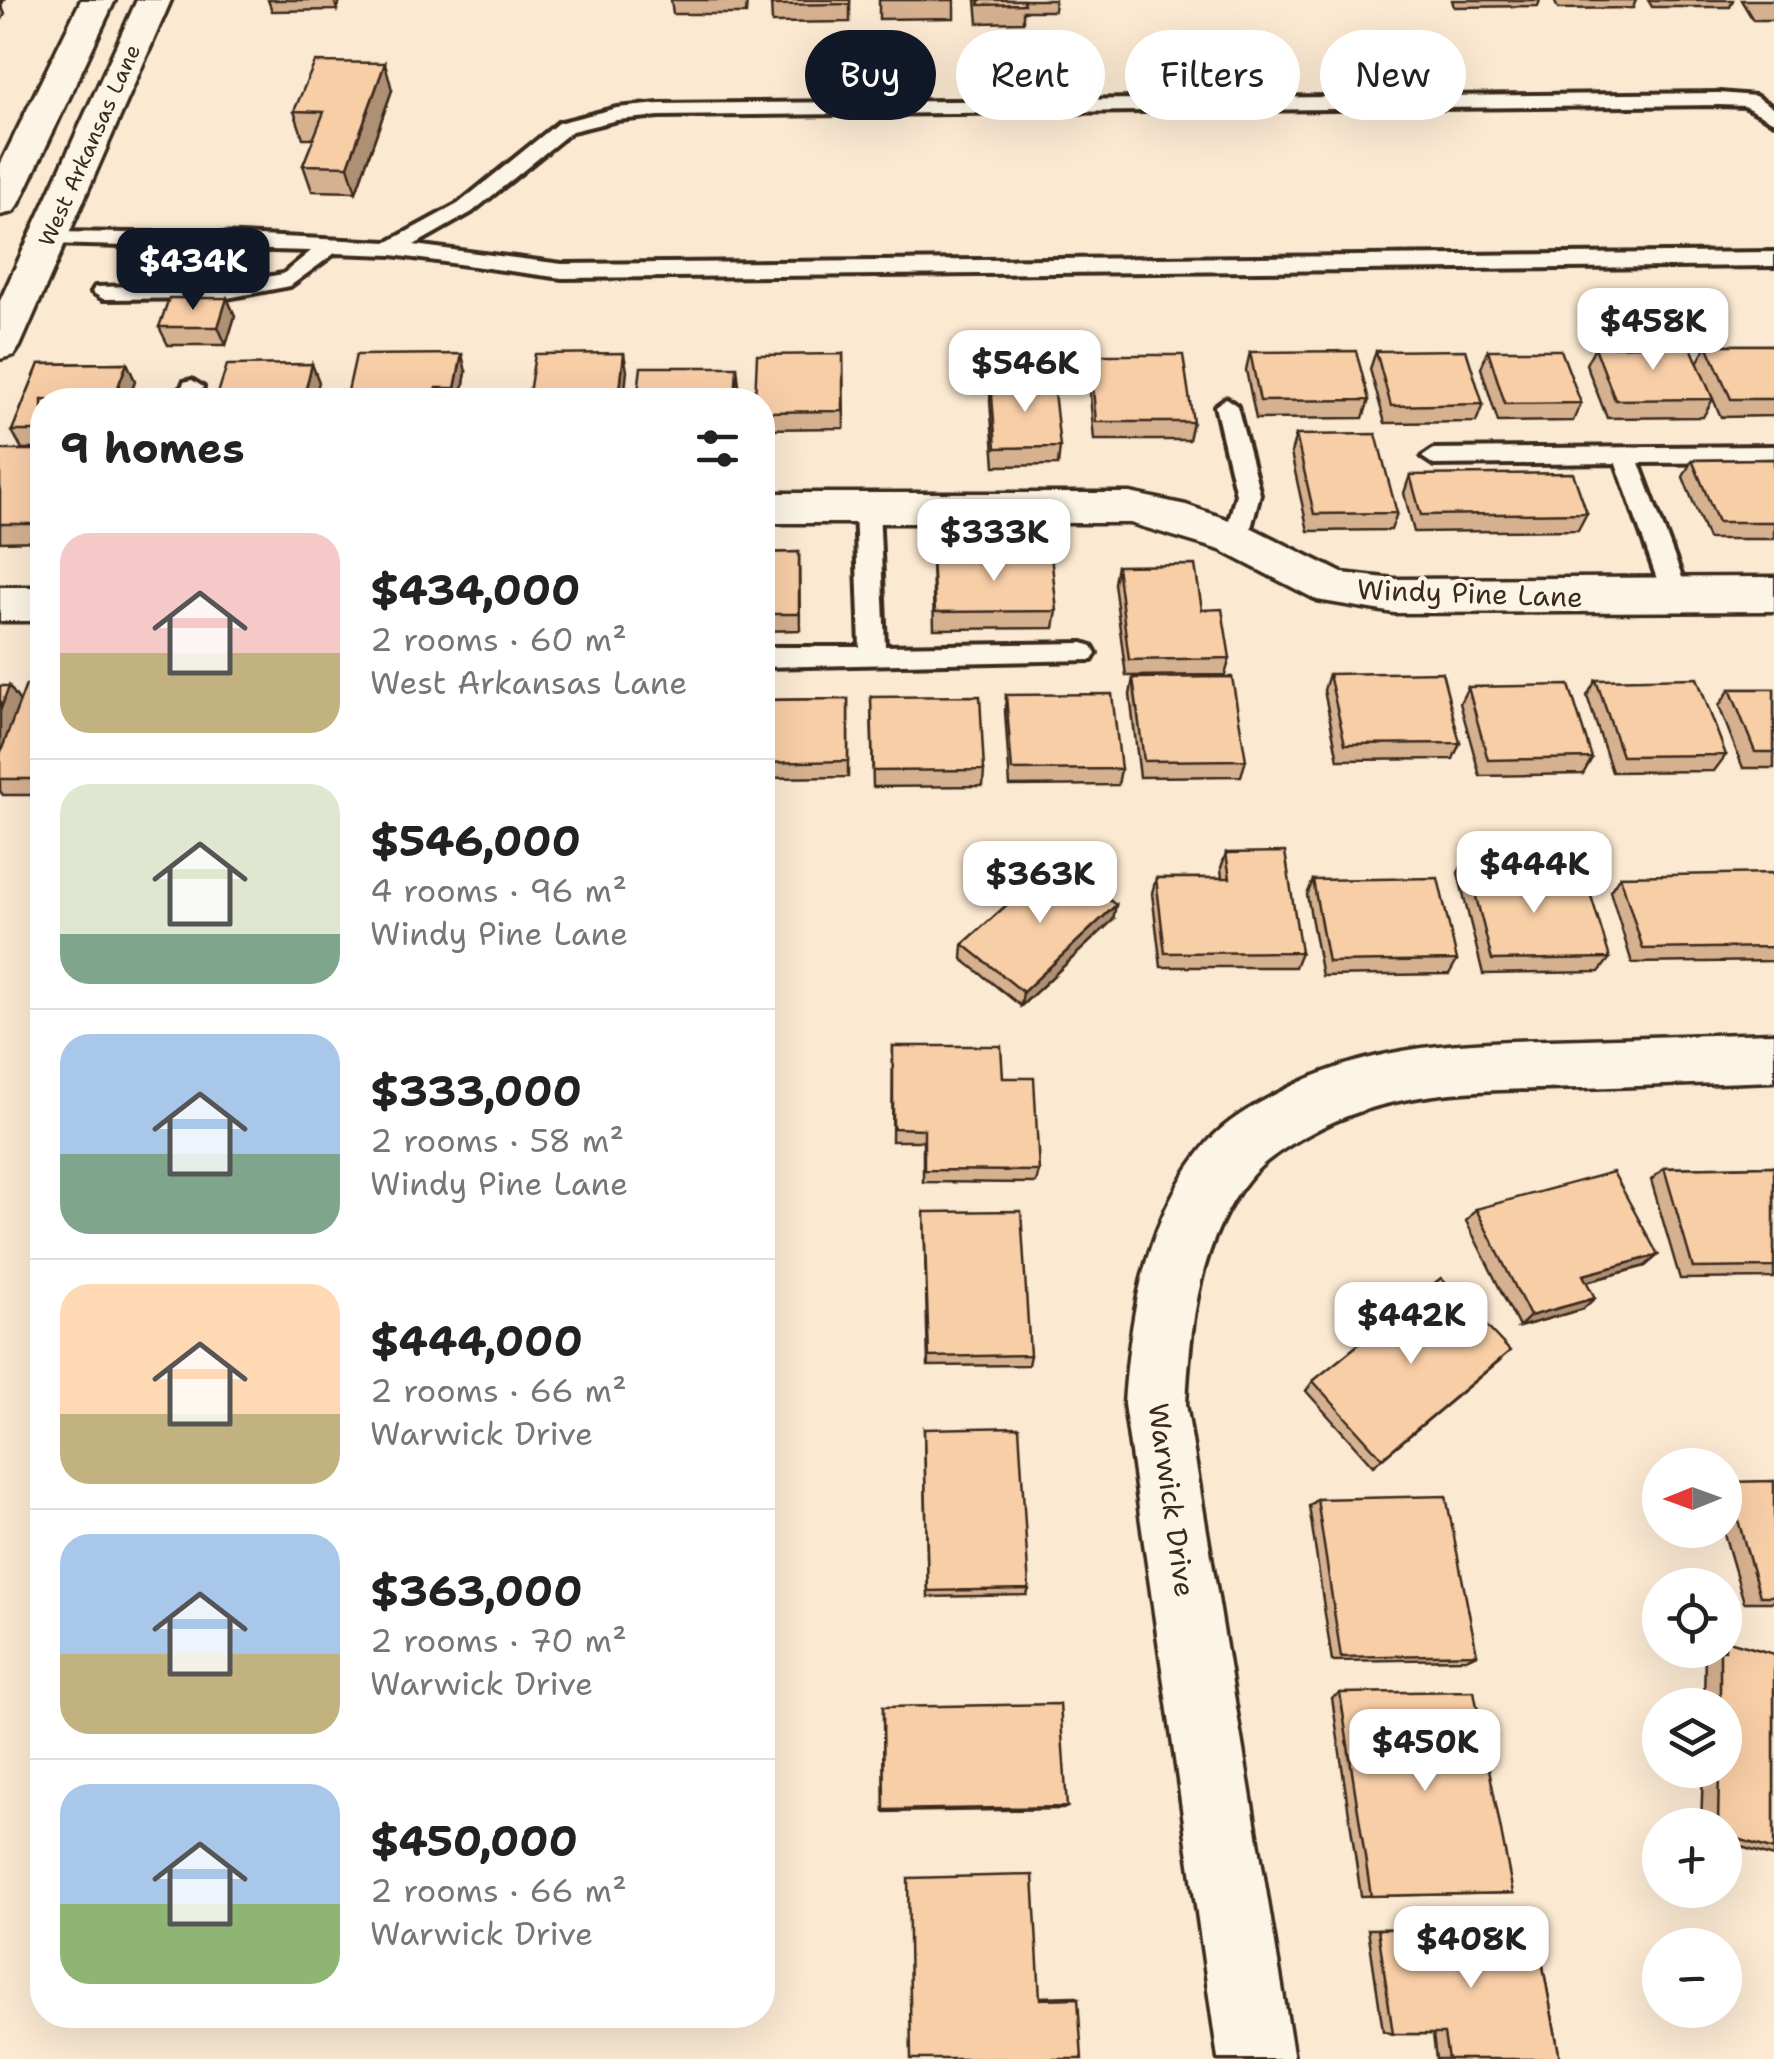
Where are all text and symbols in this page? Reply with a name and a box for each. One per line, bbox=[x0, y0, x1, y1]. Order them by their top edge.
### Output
chip: Buy bbox=[805, 30, 936, 120]
chip: Rent bbox=[956, 30, 1105, 120]
chip: Filters bbox=[1125, 30, 1300, 120]
chip: New bbox=[1320, 30, 1466, 120]
street label: West Arkansas Lane bbox=[32, 40, 147, 251]
pin: $434K bbox=[123, 228, 263, 313]
text: $434K bbox=[139, 239, 247, 282]
pin: $458K bbox=[1583, 288, 1723, 373]
text: $458K bbox=[1599, 299, 1707, 342]
pin: $546K bbox=[955, 330, 1095, 415]
text: $546K bbox=[971, 341, 1079, 384]
text: 9 homes bbox=[60, 420, 245, 476]
icon: filters bbox=[690, 421, 745, 476]
pin: $333K bbox=[924, 499, 1064, 584]
text: $333K bbox=[939, 510, 1049, 553]
text: $434,000 bbox=[370, 562, 581, 618]
street label: Windy Pine Lane bbox=[1356, 570, 1584, 616]
icon: home bbox=[140, 573, 260, 693]
text: 2 rooms · 60 m² bbox=[370, 618, 627, 661]
text: West Arkansas Lane bbox=[370, 661, 687, 704]
text: $546,000 bbox=[370, 813, 581, 869]
icon: home bbox=[140, 824, 260, 944]
pin: $444K bbox=[1464, 831, 1604, 916]
pin: $363K bbox=[970, 841, 1110, 926]
text: $444K bbox=[1479, 842, 1589, 885]
text: $363K bbox=[985, 852, 1095, 895]
text: 4 rooms · 96 m² bbox=[370, 869, 627, 912]
text: Windy Pine Lane bbox=[370, 912, 628, 955]
text: $333,000 bbox=[370, 1063, 582, 1119]
icon: home bbox=[140, 1074, 260, 1194]
text: 2 rooms · 58 m² bbox=[370, 1119, 624, 1162]
text: Windy Pine Lane bbox=[370, 1162, 628, 1205]
pin: $442K bbox=[1341, 1282, 1481, 1367]
text: $442K bbox=[1357, 1293, 1465, 1336]
text: $444,000 bbox=[370, 1313, 583, 1369]
icon: home bbox=[140, 1324, 260, 1444]
text: 2 rooms · 66 m² bbox=[370, 1369, 627, 1412]
street label: Warwick Drive bbox=[1140, 1401, 1204, 1599]
text: Warwick Drive bbox=[370, 1412, 593, 1455]
north arrow bbox=[1642, 1448, 1742, 1548]
map controls bbox=[1642, 1448, 1742, 2028]
text: $363,000 bbox=[370, 1563, 583, 1619]
button: locate bbox=[1642, 1568, 1742, 1668]
icon: home bbox=[140, 1574, 260, 1694]
text: 2 rooms · 70 m² bbox=[370, 1619, 627, 1662]
text: Warwick Drive bbox=[370, 1662, 593, 1705]
button: layers bbox=[1642, 1688, 1742, 1788]
pin: $450K bbox=[1355, 1709, 1495, 1794]
text: $450K bbox=[1371, 1720, 1479, 1763]
button: + bbox=[1642, 1808, 1742, 1908]
text: $450,000 bbox=[370, 1813, 578, 1869]
icon: home bbox=[140, 1824, 260, 1944]
text: 2 rooms · 66 m² bbox=[370, 1869, 627, 1912]
pin: $408K bbox=[1401, 1906, 1541, 1991]
text: Warwick Drive bbox=[370, 1912, 593, 1955]
text: $408K bbox=[1416, 1917, 1526, 1960]
button: − bbox=[1642, 1928, 1742, 2028]

